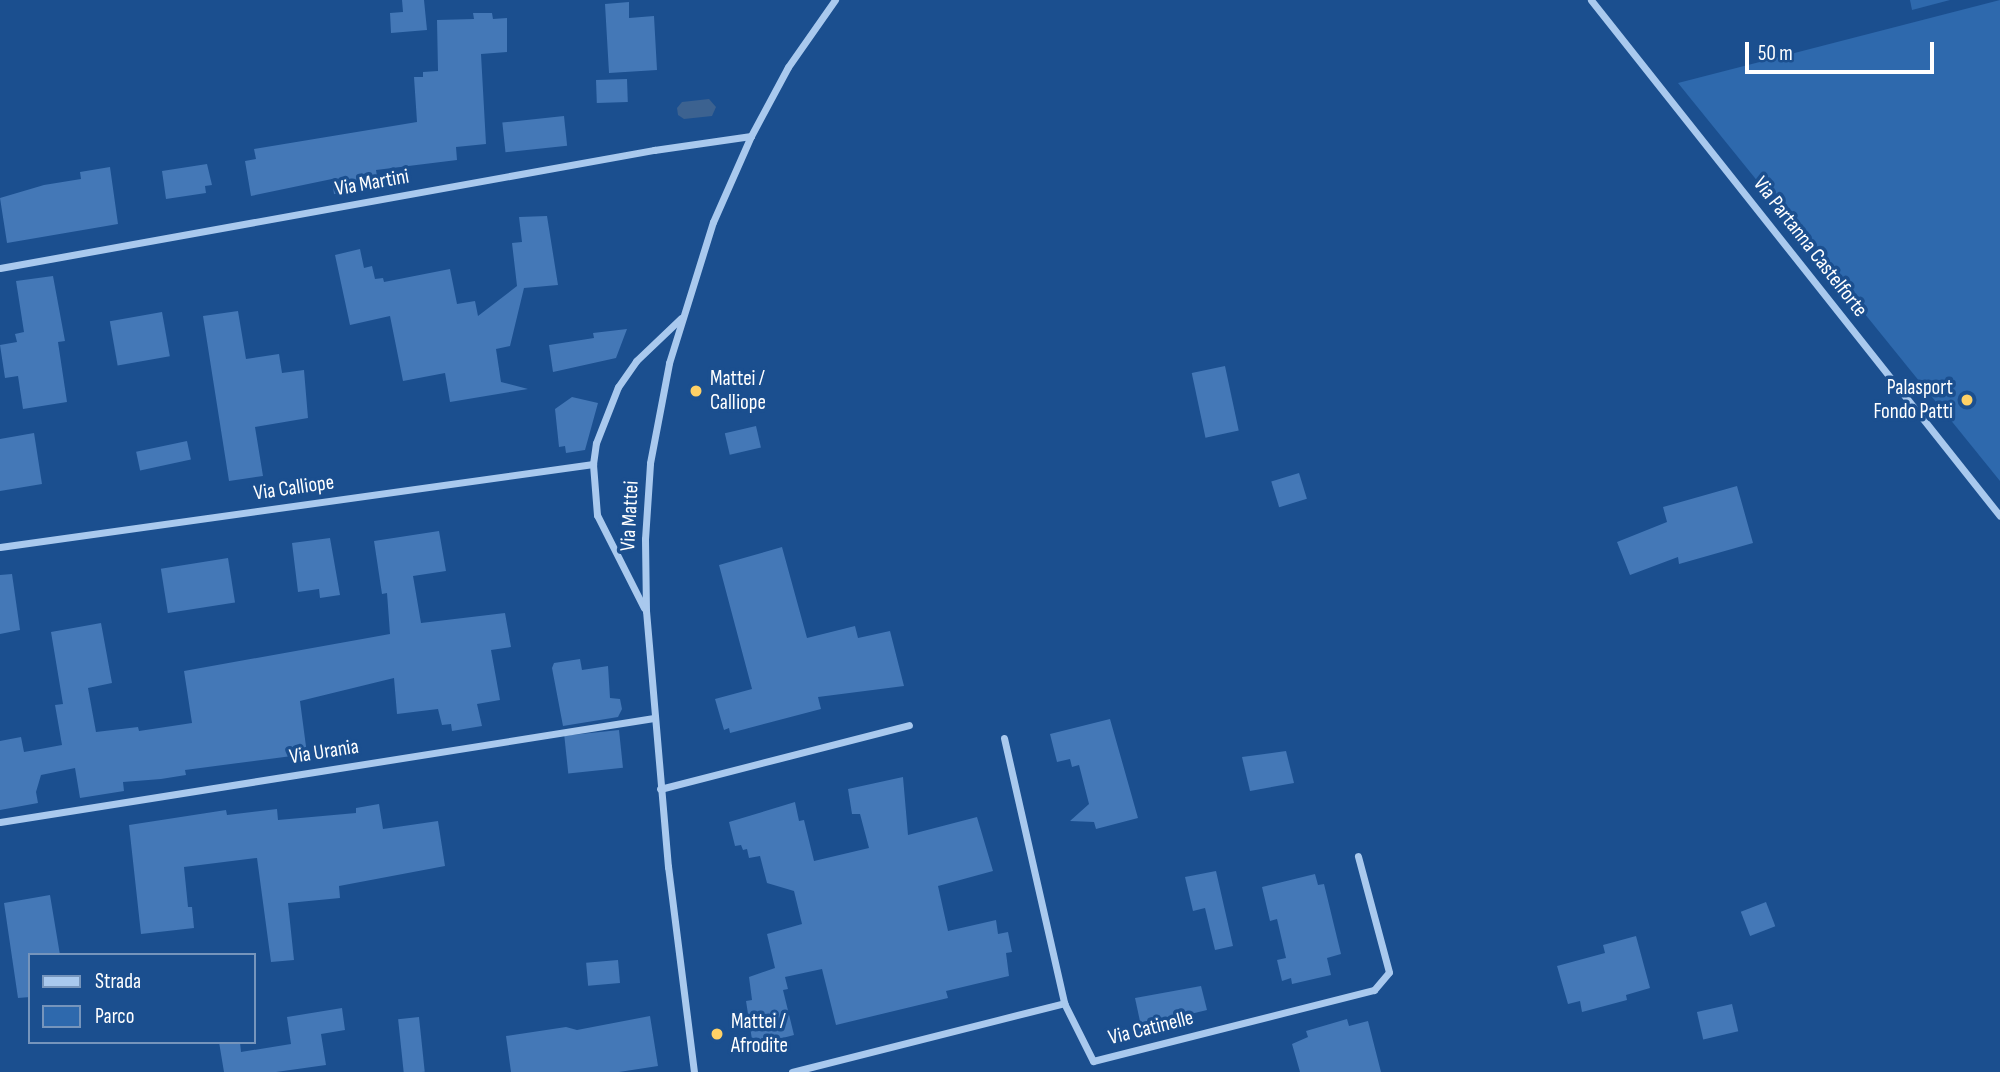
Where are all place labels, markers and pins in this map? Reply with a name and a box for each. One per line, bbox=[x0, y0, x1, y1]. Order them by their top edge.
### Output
place label: Mattei / Calliope bbox=[710, 366, 766, 416]
place label: Palasport Fondo Patti bbox=[1873, 375, 1953, 425]
marker: Mattei / Calliope bbox=[688, 383, 704, 399]
marker: Palasport Fondo Patti bbox=[1959, 392, 1975, 408]
place label: Mattei / Afrodite bbox=[731, 1009, 788, 1059]
marker: Mattei / Afrodite bbox=[709, 1026, 725, 1042]

